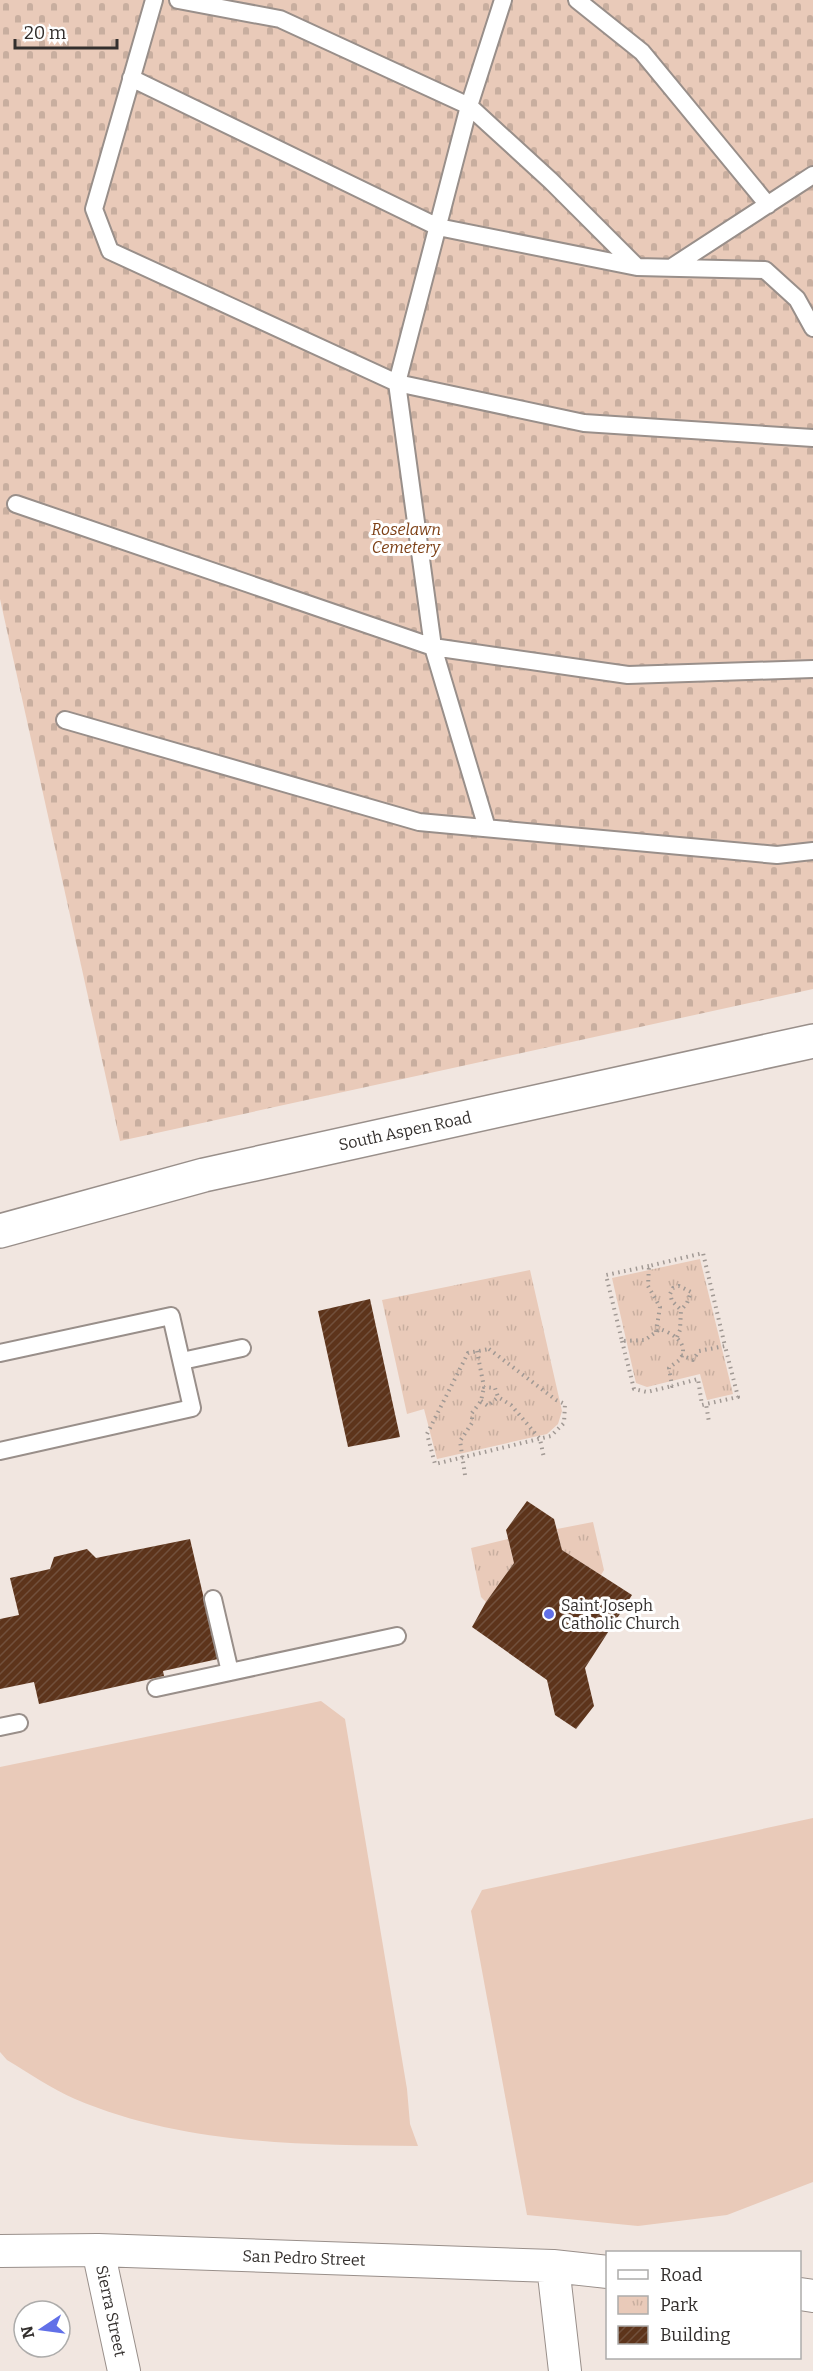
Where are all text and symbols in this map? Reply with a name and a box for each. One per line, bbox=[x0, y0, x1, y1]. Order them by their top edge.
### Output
scale bar bbox=[15, 12, 117, 50]
text: 20 m bbox=[24, 22, 66, 44]
park label: Roselawn Cemetery bbox=[371, 520, 441, 557]
street label: South Aspen Road bbox=[337, 1108, 474, 1154]
place label: Saint Joseph Catholic Church bbox=[561, 1596, 680, 1633]
marker: Saint Joseph Catholic Church bbox=[542, 1607, 556, 1621]
street label: San Pedro Street bbox=[242, 2246, 366, 2270]
legend bbox=[606, 2251, 801, 2359]
street label: Sierra Street bbox=[92, 2263, 130, 2359]
text: Road bbox=[660, 2264, 703, 2286]
text: Park bbox=[660, 2294, 699, 2316]
north arrow bbox=[12, 2299, 72, 2359]
text: N bbox=[17, 2324, 39, 2340]
text: Building bbox=[660, 2324, 731, 2346]

